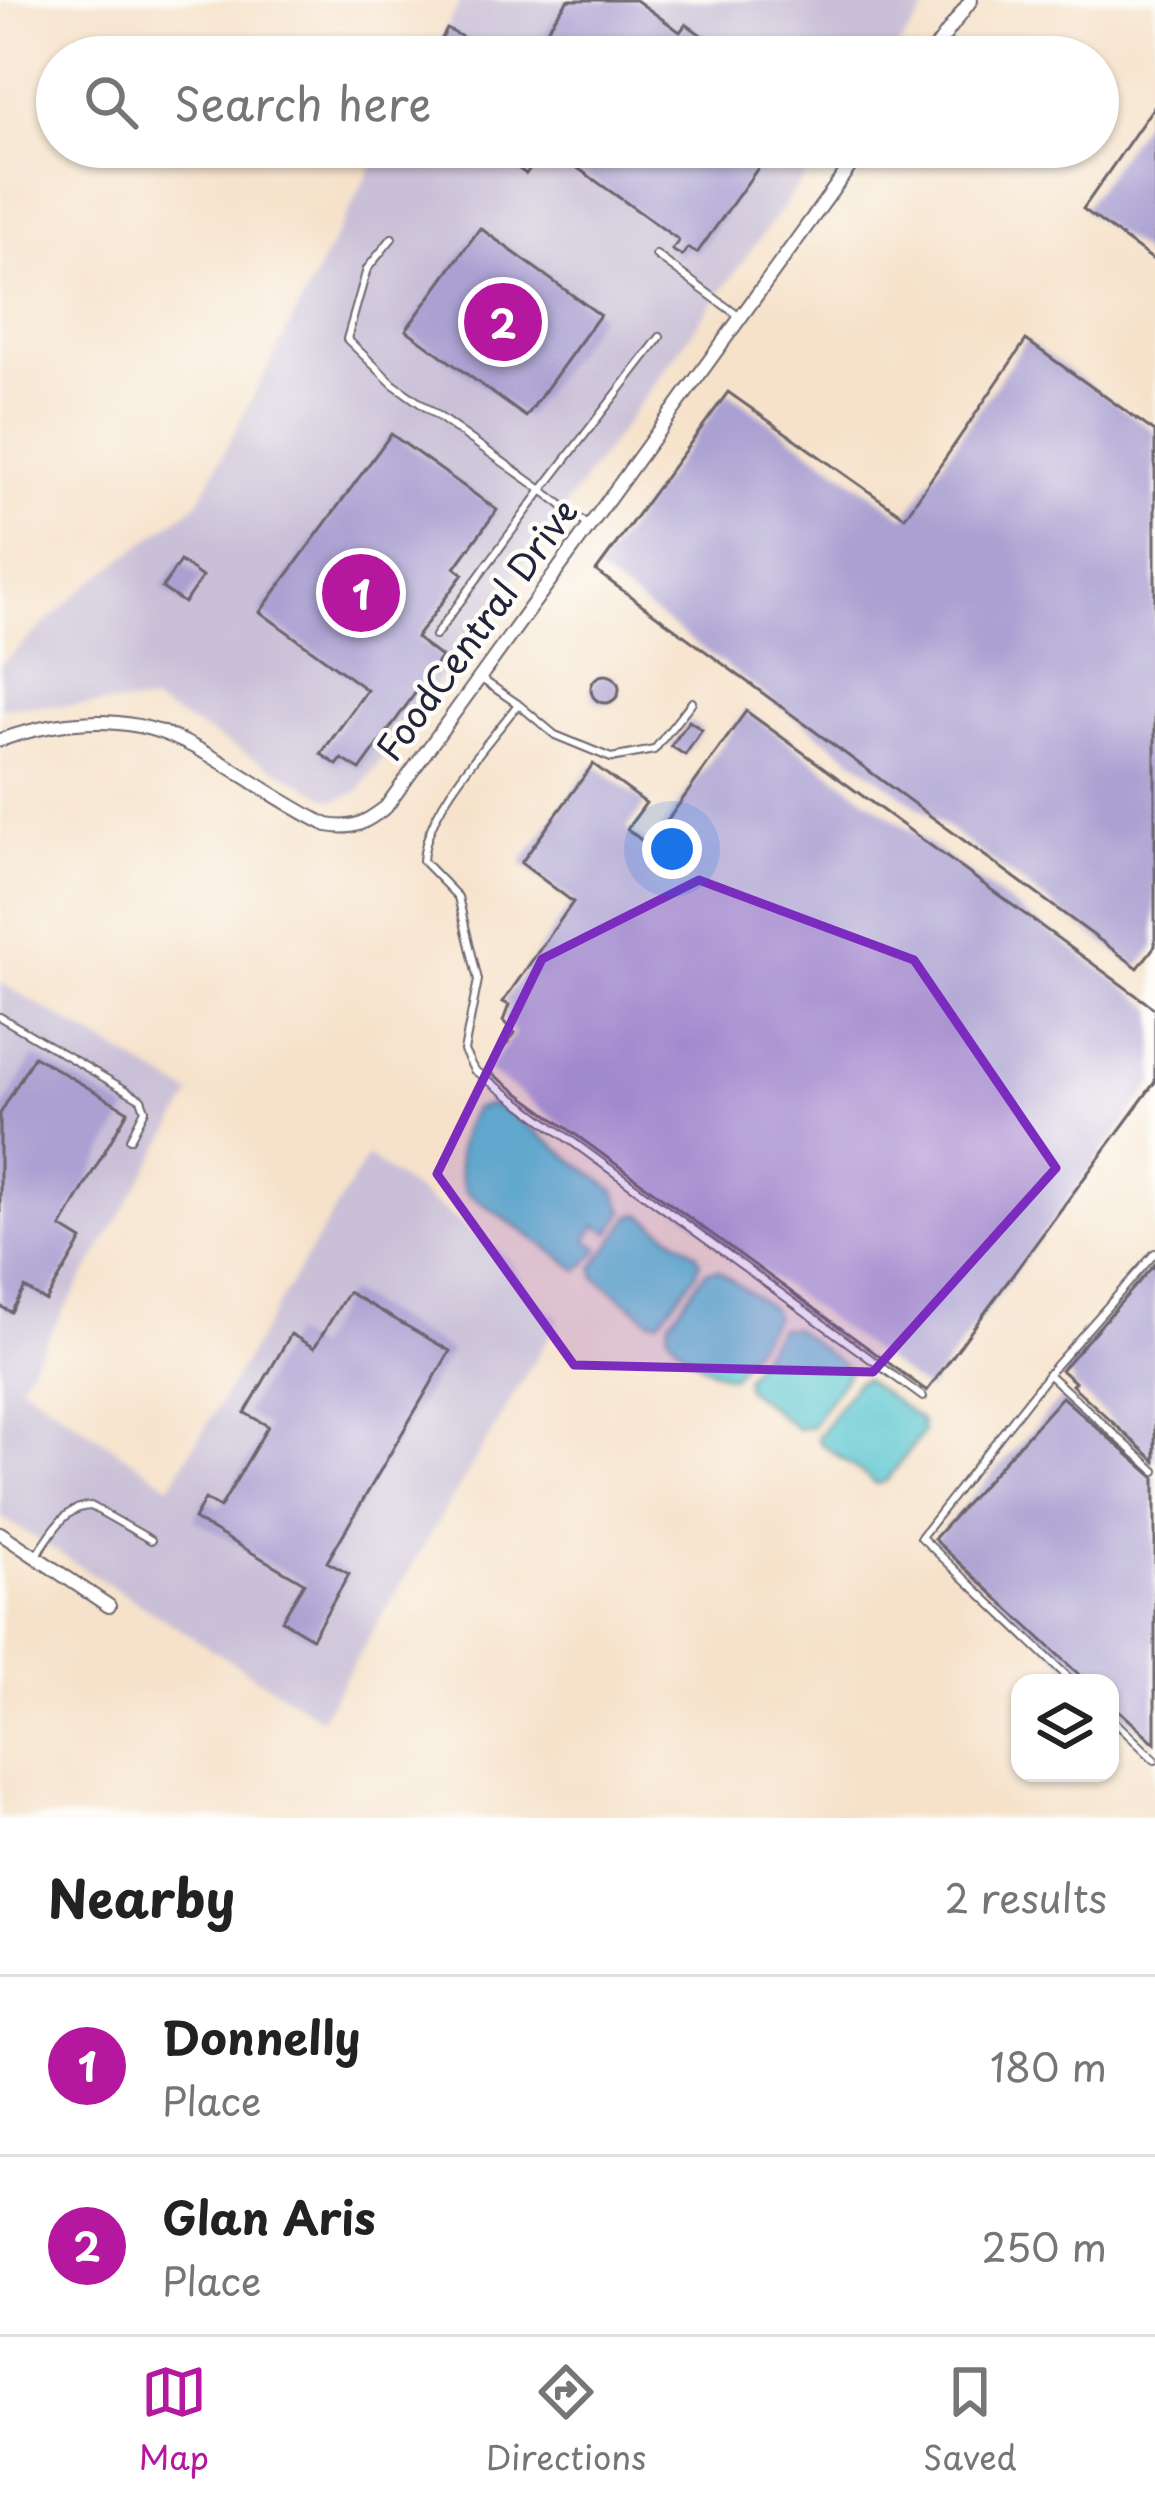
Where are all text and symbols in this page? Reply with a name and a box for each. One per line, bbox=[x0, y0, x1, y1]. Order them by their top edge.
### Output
search box bbox=[36, 36, 1119, 168]
text: Search here bbox=[174, 68, 431, 136]
icon: search bbox=[78, 69, 144, 135]
pin: 2 bbox=[464, 277, 542, 367]
street label: FoodCentral Drive bbox=[362, 486, 589, 771]
pin: 1 bbox=[322, 548, 400, 638]
your location bbox=[642, 819, 702, 879]
map controls bbox=[1011, 1674, 1119, 1782]
button: layers bbox=[1011, 1674, 1119, 1782]
text: Nearby bbox=[48, 1858, 235, 1935]
text: 2 results bbox=[945, 1867, 1107, 1926]
text: Donnelly bbox=[162, 2002, 361, 2070]
text: 1 bbox=[78, 2036, 96, 2095]
text: 180 m bbox=[990, 2036, 1107, 2095]
text: Place bbox=[162, 2070, 262, 2129]
text: Glan Aris bbox=[162, 2182, 376, 2250]
text: 2 bbox=[73, 2216, 101, 2275]
text: 250 m bbox=[982, 2216, 1107, 2275]
text: Place bbox=[162, 2250, 262, 2309]
tab: Map bbox=[138, 2359, 209, 2481]
tab: Directions bbox=[486, 2359, 646, 2481]
tab: Saved bbox=[923, 2359, 1017, 2481]

